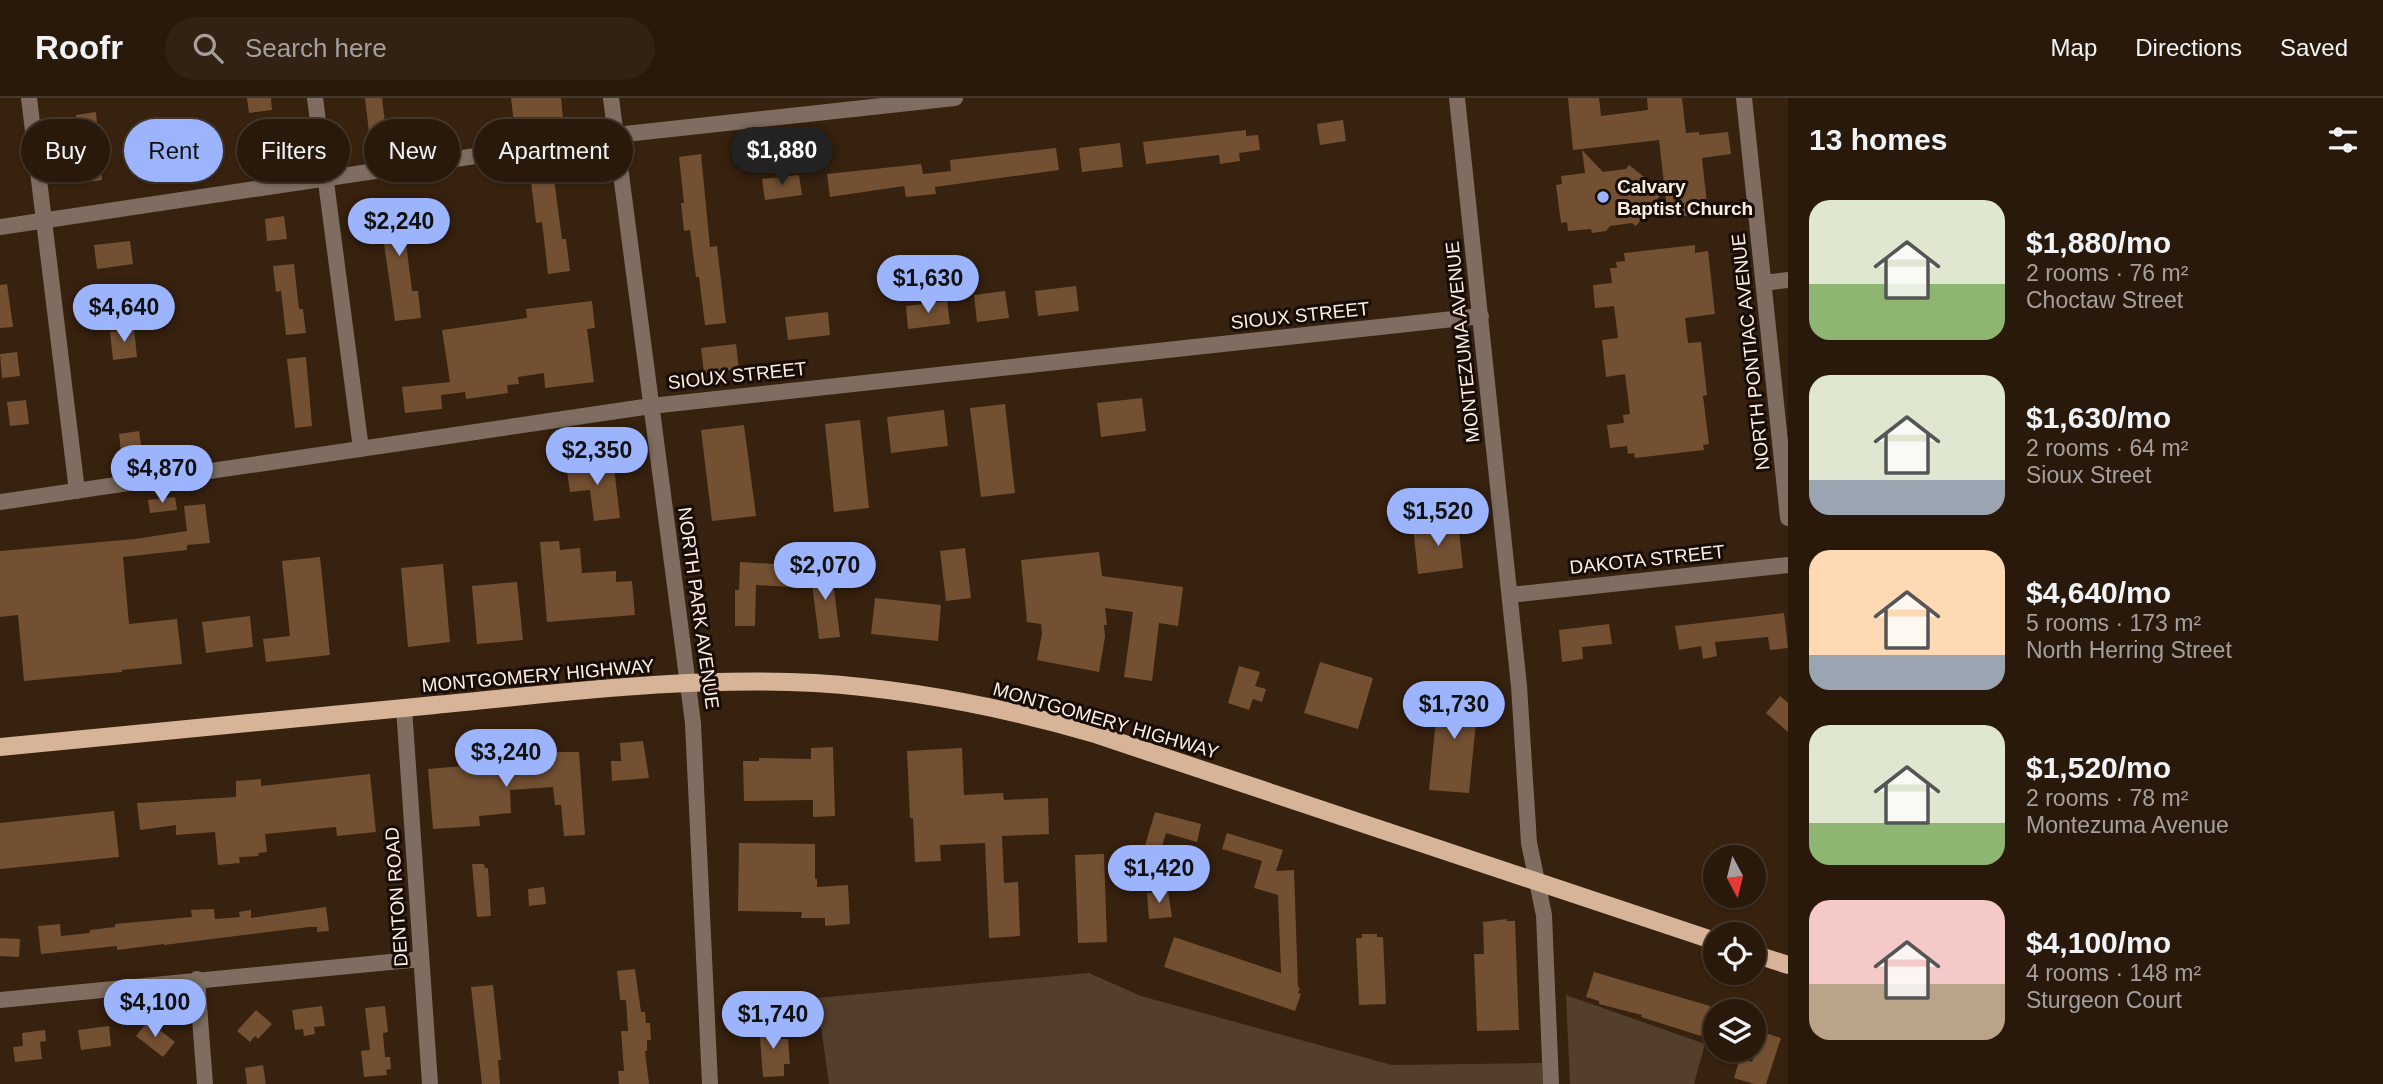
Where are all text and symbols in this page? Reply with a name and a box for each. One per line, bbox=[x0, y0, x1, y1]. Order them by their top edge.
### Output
search box bbox=[165, 17, 655, 80]
text: Roofr bbox=[35, 29, 123, 66]
icon: search bbox=[189, 29, 227, 67]
text: Search here bbox=[245, 33, 387, 63]
text: Map bbox=[2051, 34, 2097, 61]
text: Directions bbox=[2135, 34, 2242, 61]
text: Saved bbox=[2280, 34, 2348, 61]
chip: Buy bbox=[21, 119, 110, 182]
chip: Rent bbox=[124, 119, 223, 182]
chip: Filters bbox=[237, 119, 350, 182]
chip: New bbox=[364, 119, 460, 182]
chip: Apartment bbox=[474, 119, 633, 182]
icon: filters bbox=[2324, 121, 2362, 159]
text: 13 homes bbox=[1809, 123, 1947, 156]
pin: $1,880 bbox=[725, 127, 839, 187]
text: $1,880 bbox=[747, 137, 817, 163]
place label: Calvary Baptist Church bbox=[1617, 176, 1753, 219]
marker: Calvary Baptist Church bbox=[1595, 189, 1611, 205]
pin: $2,240 bbox=[342, 198, 456, 258]
text: $2,240 bbox=[364, 208, 434, 234]
text: $1,880/mo bbox=[2026, 226, 2171, 259]
icon: home bbox=[1865, 228, 1949, 312]
street label: NORTH PONTIAC AVENUE bbox=[1728, 233, 1773, 471]
street label: MONTEZUMA AVENUE bbox=[1441, 240, 1484, 444]
pin: $1,630 bbox=[871, 256, 985, 315]
text: 2 rooms · 76 m² bbox=[2026, 260, 2188, 286]
text: $1,630 bbox=[893, 265, 963, 291]
pin: $4,640 bbox=[67, 285, 181, 344]
text: Choctaw Street bbox=[2026, 287, 2183, 313]
text: $4,640 bbox=[89, 294, 159, 320]
street label: SIOUX STREET bbox=[1230, 298, 1371, 333]
street label: SIOUX STREET bbox=[667, 358, 808, 393]
text: $1,630/mo bbox=[2026, 401, 2171, 434]
icon: home bbox=[1865, 403, 1949, 487]
pin: $2,350 bbox=[540, 428, 654, 487]
text: 2 rooms · 64 m² bbox=[2026, 435, 2188, 461]
text: $2,350 bbox=[562, 437, 632, 463]
pin: $4,870 bbox=[105, 446, 219, 505]
text: $4,870 bbox=[127, 455, 197, 481]
text: Sioux Street bbox=[2026, 462, 2151, 488]
pin: $1,520 bbox=[1381, 489, 1495, 548]
text: $1,520 bbox=[1403, 498, 1473, 524]
street label: NORTH PARK AVENUE bbox=[674, 506, 723, 710]
street label: DAKOTA STREET bbox=[1568, 541, 1726, 578]
pin: $2,070 bbox=[768, 542, 882, 602]
text: $2,070 bbox=[790, 552, 860, 578]
text: $4,640/mo bbox=[2026, 576, 2171, 609]
icon: home bbox=[1865, 578, 1949, 662]
text: 5 rooms · 173 m² bbox=[2026, 610, 2201, 636]
text: North Herring Street bbox=[2026, 637, 2232, 663]
street label: MONTGOMERY HIGHWAY bbox=[421, 655, 656, 696]
street label: MONTGOMERY HIGHWAY bbox=[991, 678, 1221, 763]
pin: $1,730 bbox=[1397, 682, 1511, 741]
text: $1,730 bbox=[1419, 691, 1489, 717]
pin: $3,240 bbox=[449, 730, 563, 789]
text: $3,240 bbox=[471, 739, 541, 765]
text: $1,520/mo bbox=[2026, 751, 2171, 784]
icon: home bbox=[1865, 753, 1949, 837]
text: 2 rooms · 78 m² bbox=[2026, 785, 2188, 811]
text: Montezuma Avenue bbox=[2026, 812, 2229, 838]
street label: DENTON ROAD bbox=[381, 826, 412, 968]
north arrow bbox=[1703, 845, 1766, 908]
map controls bbox=[1703, 845, 1766, 1062]
pin: $1,420 bbox=[1102, 846, 1216, 905]
text: $1,420 bbox=[1124, 855, 1194, 881]
button: locate bbox=[1703, 922, 1766, 985]
text: $4,100/mo bbox=[2026, 926, 2171, 959]
icon: home bbox=[1865, 928, 1949, 1012]
text: 4 rooms · 148 m² bbox=[2026, 960, 2201, 986]
pin: $4,100 bbox=[98, 979, 212, 1039]
text: Sturgeon Court bbox=[2026, 987, 2182, 1013]
text: $4,100 bbox=[120, 989, 190, 1015]
pin: $1,740 bbox=[716, 992, 830, 1051]
button: layers bbox=[1703, 999, 1766, 1062]
text: $1,740 bbox=[738, 1001, 808, 1027]

